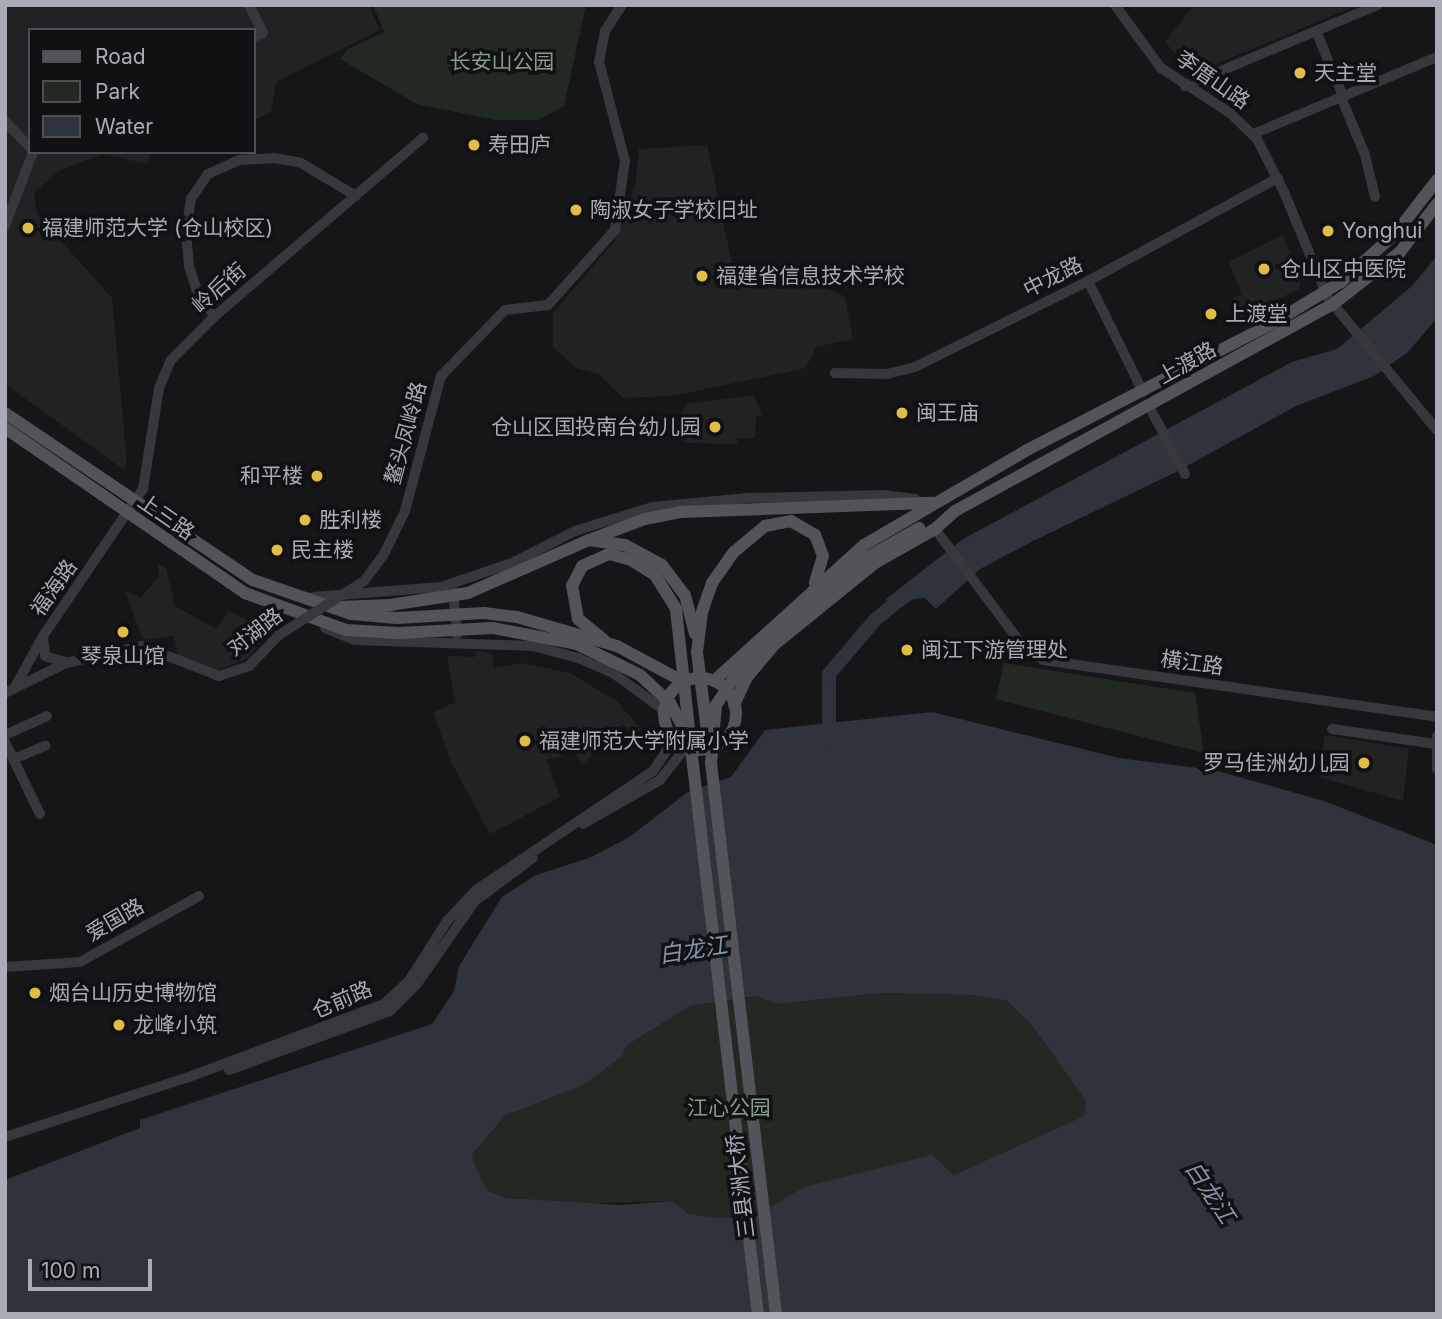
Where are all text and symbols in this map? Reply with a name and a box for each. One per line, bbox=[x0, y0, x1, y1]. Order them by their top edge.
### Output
legend bbox=[28, 28, 256, 154]
text: Road bbox=[95, 44, 146, 69]
street label: 李厝山路 bbox=[1171, 46, 1255, 114]
park label: 长安山公园 bbox=[450, 49, 554, 75]
place label: 天主堂 bbox=[1314, 60, 1377, 86]
marker: 天主堂 bbox=[1292, 65, 1308, 81]
text: Park bbox=[95, 79, 140, 104]
text: Water bbox=[95, 114, 153, 139]
place label: 寿田庐 bbox=[488, 132, 551, 158]
marker: 寿田庐 bbox=[466, 137, 482, 153]
place label: 陶淑女子学校旧址 bbox=[590, 197, 758, 223]
marker: 陶淑女子学校旧址 bbox=[568, 202, 584, 218]
place label: 福建师范大学 (仓山校区) bbox=[42, 215, 273, 241]
place label: Yonghui bbox=[1342, 218, 1422, 244]
marker: 福建师范大学 (仓山校区) bbox=[20, 220, 36, 236]
marker: Yonghui bbox=[1320, 223, 1336, 239]
street label: 中龙路 bbox=[1019, 251, 1087, 303]
place label: 仓山区中医院 bbox=[1280, 256, 1406, 282]
street label: 岭后街 bbox=[187, 258, 251, 318]
marker: 仓山区中医院 bbox=[1254, 259, 1274, 279]
place label: 福建省信息技术学校 bbox=[716, 263, 905, 289]
marker: 福建省信息技术学校 bbox=[694, 268, 710, 284]
place label: 上渡堂 bbox=[1225, 301, 1288, 327]
marker: 上渡堂 bbox=[1203, 306, 1219, 322]
street label: 上渡路 bbox=[1153, 337, 1221, 389]
street label: 鳌头凤岭路 bbox=[380, 379, 432, 487]
place label: 闽王庙 bbox=[916, 400, 979, 426]
marker: 闽王庙 bbox=[894, 405, 910, 421]
place label: 仓山区国投南台幼儿园 bbox=[491, 414, 701, 440]
marker: 仓山区国投南台幼儿园 bbox=[707, 419, 723, 435]
place label: 和平楼 bbox=[240, 463, 303, 489]
marker: 和平楼 bbox=[309, 468, 325, 484]
street label: 上三路 bbox=[133, 489, 199, 545]
place label: 胜利楼 bbox=[319, 507, 382, 533]
marker: 胜利楼 bbox=[297, 512, 313, 528]
place label: 民主楼 bbox=[291, 537, 354, 563]
marker: 民主楼 bbox=[269, 542, 285, 558]
street label: 福海路 bbox=[26, 555, 82, 621]
street label: 对湖路 bbox=[222, 603, 288, 661]
marker: 琴泉山馆 bbox=[115, 624, 131, 640]
place label: 闽江下游管理处 bbox=[921, 637, 1068, 663]
marker: 闽江下游管理处 bbox=[899, 642, 915, 658]
place label: 琴泉山馆 bbox=[81, 643, 165, 669]
street label: 横江路 bbox=[1159, 646, 1225, 680]
place label: 福建师范大学附属小学 bbox=[539, 728, 749, 754]
marker: 福建师范大学附属小学 bbox=[517, 733, 533, 749]
place label: 罗马佳洲幼儿园 bbox=[1203, 750, 1350, 776]
marker: 罗马佳洲幼儿园 bbox=[1356, 755, 1372, 771]
street label: 爱国路 bbox=[81, 893, 149, 947]
water label: 白龙江 bbox=[657, 931, 729, 969]
street label: 仓前路 bbox=[308, 976, 376, 1024]
place label: 烟台山历史博物馆 bbox=[49, 980, 217, 1006]
marker: 烟台山历史博物馆 bbox=[27, 985, 43, 1001]
place label: 龙峰小筑 bbox=[133, 1012, 217, 1038]
marker: 龙峰小筑 bbox=[111, 1017, 127, 1033]
park label: 江心公园 bbox=[687, 1095, 771, 1121]
street label: 三县洲大桥 bbox=[722, 1132, 760, 1240]
water label: 白龙江 bbox=[1179, 1156, 1241, 1228]
scale bar bbox=[32, 1246, 156, 1290]
text: 100 m bbox=[41, 1258, 100, 1283]

